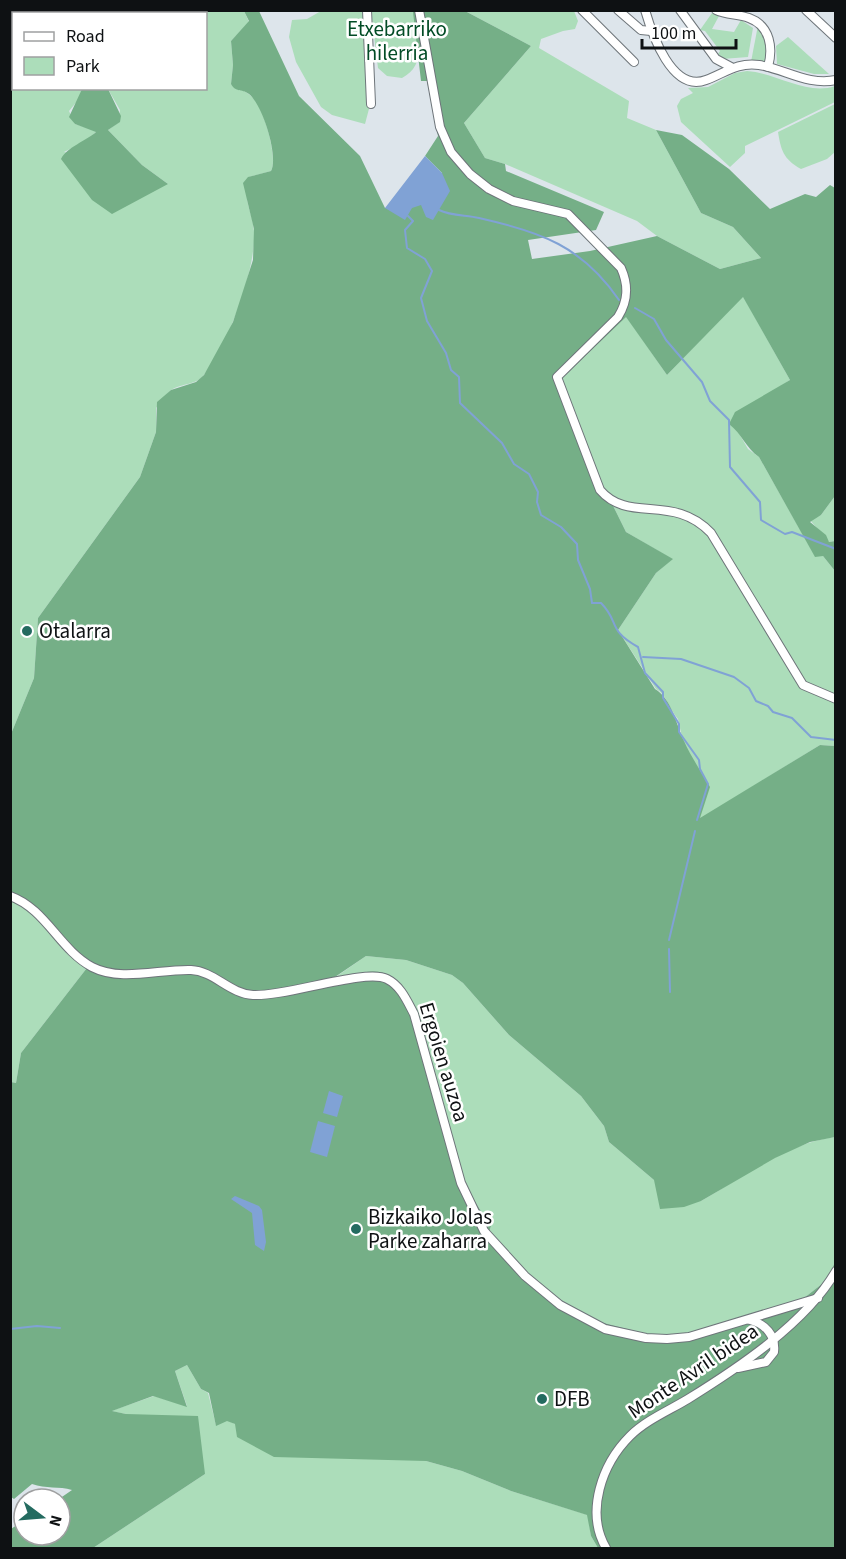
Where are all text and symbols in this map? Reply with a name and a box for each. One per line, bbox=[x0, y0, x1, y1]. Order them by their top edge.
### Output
legend bbox=[12, 12, 207, 90]
scale bar bbox=[642, 12, 736, 50]
park label: Etxebarriko hilerria bbox=[347, 14, 447, 68]
text: 100 m bbox=[651, 21, 696, 46]
text: Road bbox=[66, 24, 105, 49]
text: Park bbox=[66, 54, 100, 79]
place label: Otalarra bbox=[39, 616, 111, 646]
marker: Otalarra bbox=[20, 624, 34, 638]
street label: Ergoien auzoa bbox=[412, 999, 476, 1125]
place label: Bizkaiko Jolas Parke zaharra bbox=[368, 1202, 492, 1256]
marker: Bizkaiko Jolas Parke zaharra bbox=[349, 1222, 363, 1236]
street label: Monte Avril bidea bbox=[622, 1316, 764, 1426]
place label: DFB bbox=[554, 1384, 590, 1414]
marker: DFB bbox=[535, 1392, 549, 1406]
north arrow bbox=[12, 1487, 72, 1547]
text: N bbox=[43, 1513, 67, 1529]

